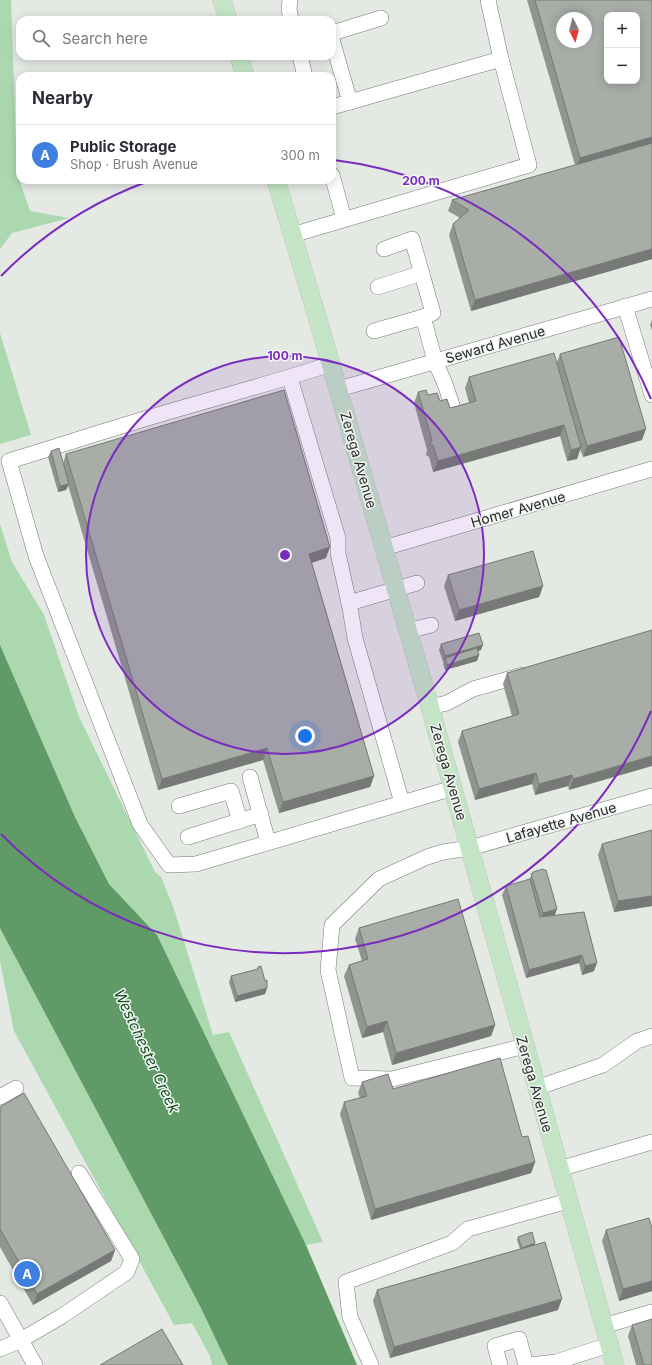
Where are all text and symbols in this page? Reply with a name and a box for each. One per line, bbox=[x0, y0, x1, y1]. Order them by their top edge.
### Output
north arrow bbox=[556, 12, 592, 48]
map controls bbox=[604, 12, 640, 84]
button: + bbox=[604, 12, 640, 48]
search box bbox=[16, 16, 336, 60]
icon: search bbox=[30, 27, 52, 49]
text: Search here bbox=[62, 29, 148, 48]
button: − bbox=[604, 48, 640, 84]
text: Nearby bbox=[32, 88, 93, 108]
text: Public Storage bbox=[70, 137, 176, 156]
text: A bbox=[40, 147, 50, 163]
text: 300 m bbox=[281, 147, 320, 163]
text: Shop · Brush Avenue bbox=[70, 156, 198, 172]
text: 200 m bbox=[402, 173, 440, 188]
street label: Seward Avenue bbox=[443, 322, 547, 366]
text: 100 m bbox=[267, 348, 303, 363]
street label: Zerega Avenue bbox=[337, 410, 381, 510]
street label: Homer Avenue bbox=[469, 487, 567, 531]
centre of rings bbox=[278, 548, 292, 562]
street label: Zerega Avenue bbox=[427, 722, 471, 822]
your location bbox=[295, 726, 315, 746]
street label: Lafayette Avenue bbox=[504, 798, 618, 846]
water label: Westchester Creek bbox=[110, 986, 184, 1117]
street label: Zerega Avenue bbox=[513, 1034, 557, 1134]
pin: A bbox=[14, 1259, 40, 1289]

